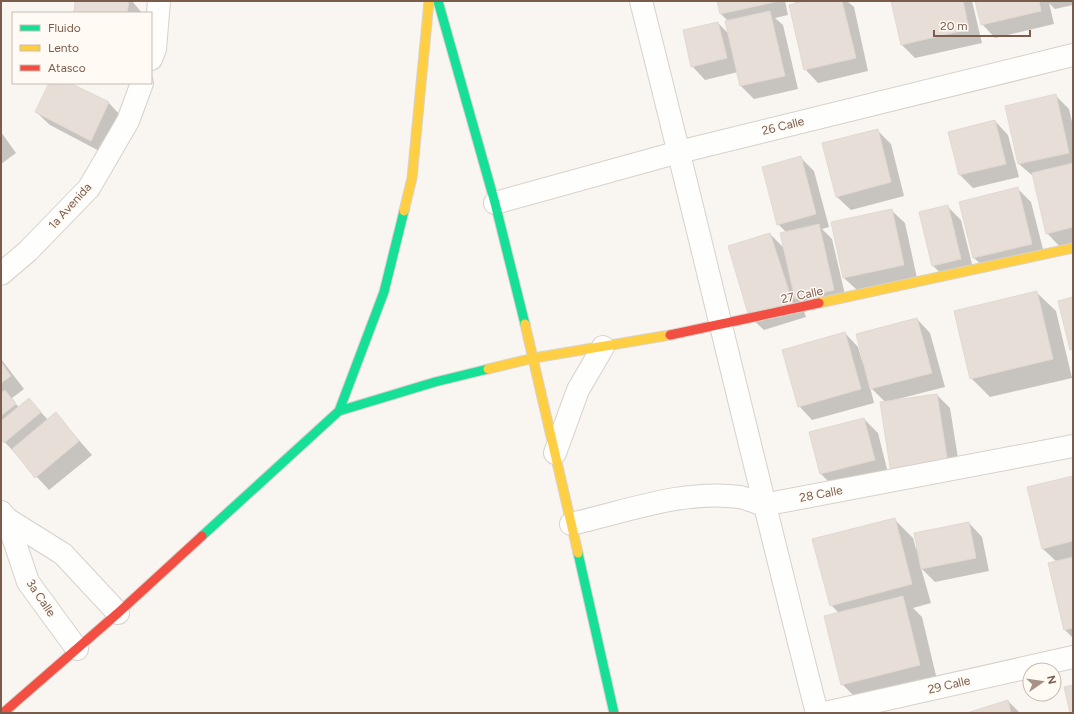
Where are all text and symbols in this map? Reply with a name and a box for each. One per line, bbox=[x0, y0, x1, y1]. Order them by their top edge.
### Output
legend bbox=[12, 12, 152, 84]
scale bar bbox=[934, 12, 1030, 38]
text: 20 m bbox=[940, 19, 968, 33]
text: Fluido bbox=[48, 21, 81, 35]
text: Lento bbox=[48, 41, 79, 55]
text: Atasco bbox=[48, 61, 86, 75]
street label: 26 Calle bbox=[760, 114, 806, 138]
street label: 1a Avenida bbox=[46, 180, 94, 232]
street label: 27 Calle bbox=[780, 284, 825, 306]
street label: 28 Calle bbox=[798, 483, 844, 505]
street label: 3a Calle bbox=[23, 577, 59, 620]
north arrow bbox=[1022, 662, 1062, 702]
street label: 29 Calle bbox=[926, 673, 972, 697]
text: N bbox=[1044, 674, 1059, 685]

